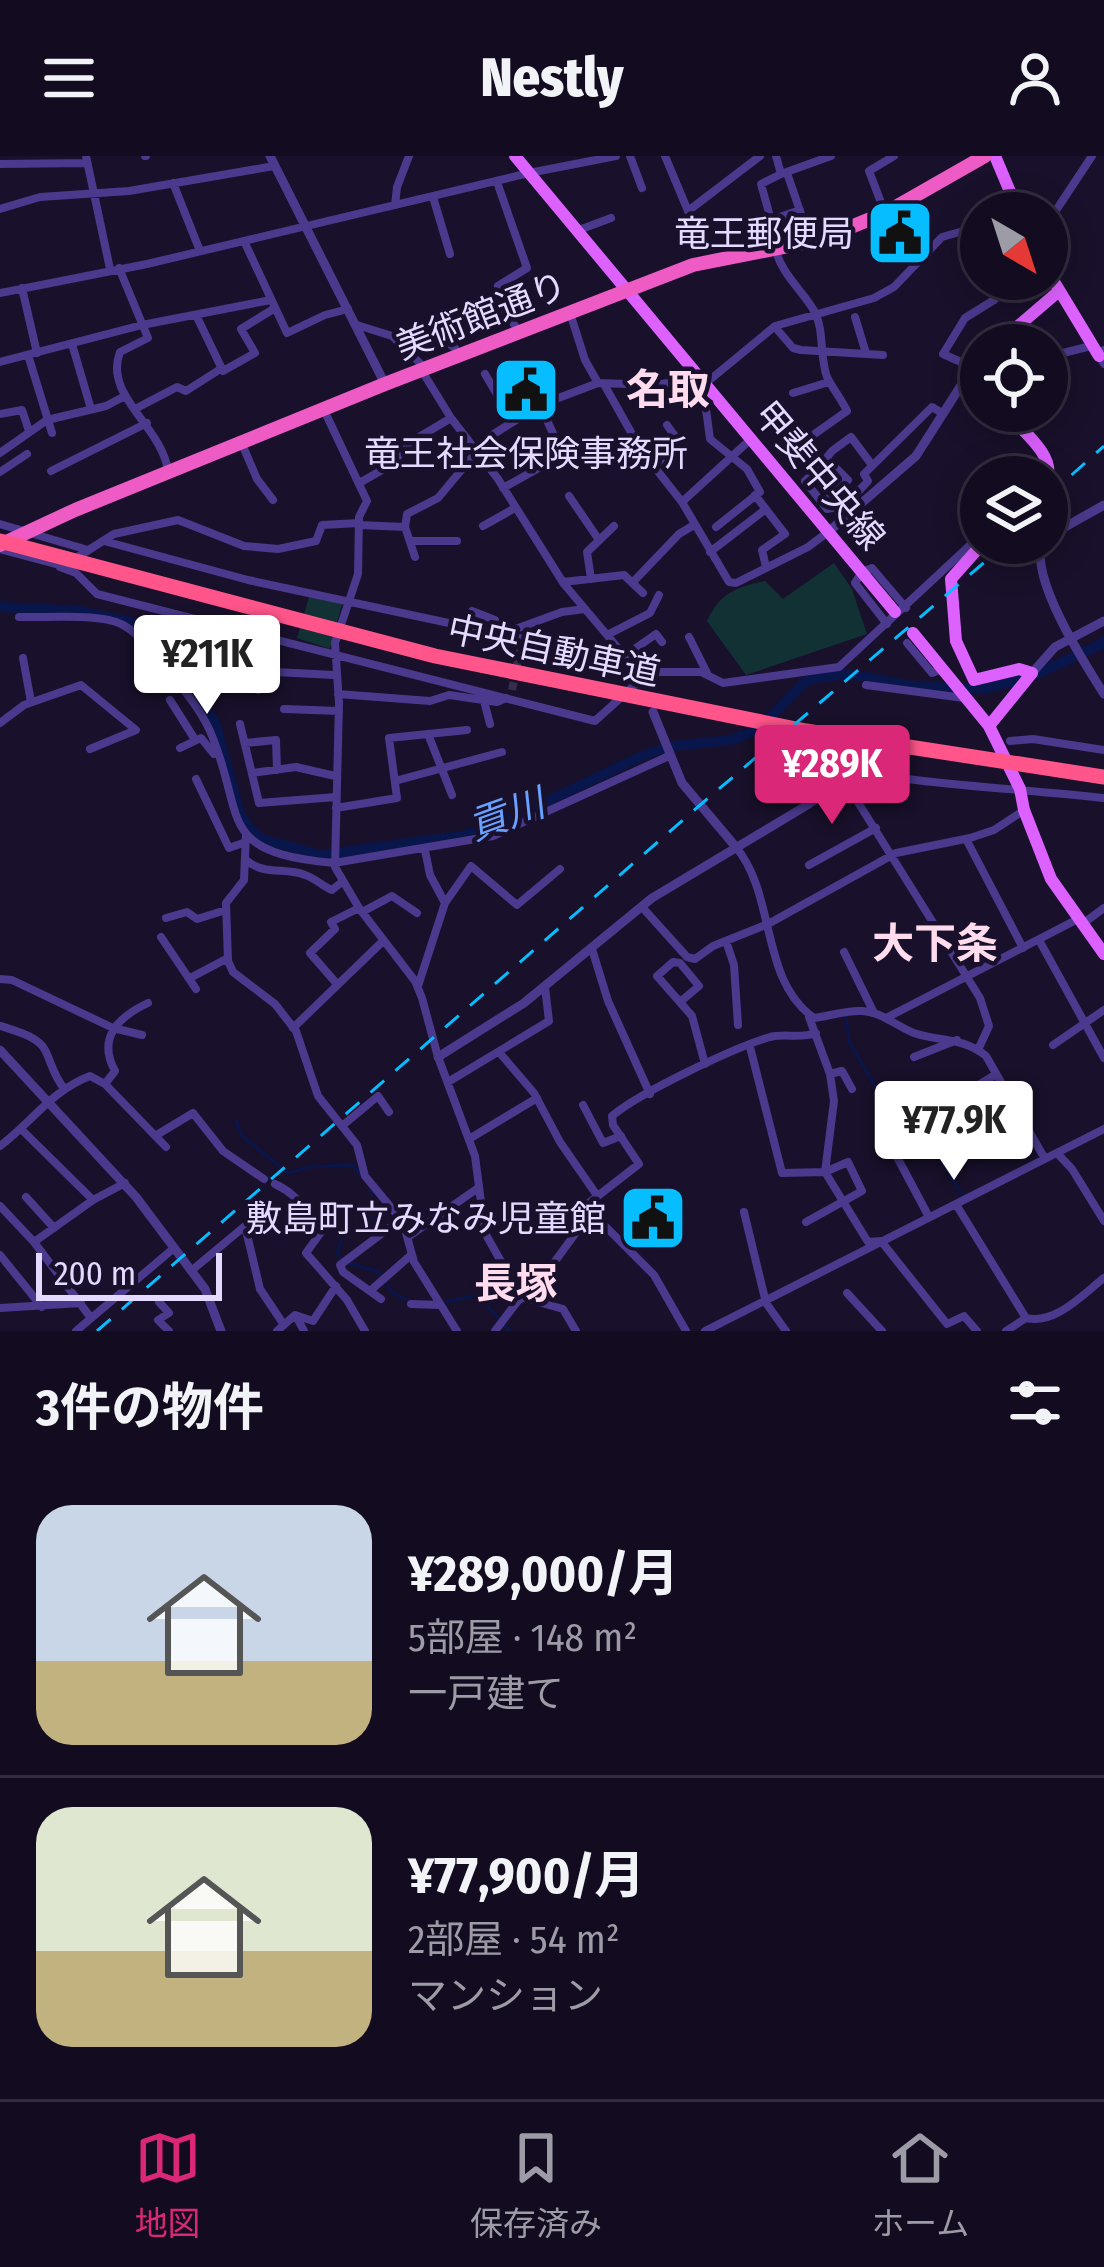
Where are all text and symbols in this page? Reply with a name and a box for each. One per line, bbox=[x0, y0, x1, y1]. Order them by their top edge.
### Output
icon: menu bbox=[36, 45, 102, 111]
icon: person bbox=[1002, 45, 1068, 111]
text: Nestly bbox=[481, 46, 623, 110]
north arrow bbox=[960, 192, 1068, 300]
map controls bbox=[960, 192, 1068, 564]
public building icon: 竜王郵便局 bbox=[865, 198, 935, 268]
place label: 竜王郵便局 bbox=[674, 212, 854, 256]
street label: 美術館通り bbox=[389, 263, 573, 369]
button: locate bbox=[960, 324, 1068, 432]
public building icon: 竜王社会保険事務所 bbox=[491, 355, 561, 425]
district label: 名取 bbox=[626, 365, 710, 415]
street label: 甲斐中央線 bbox=[745, 393, 894, 559]
place label: 竜王社会保険事務所 bbox=[364, 432, 688, 476]
button: layers bbox=[960, 456, 1068, 564]
street label: 中央自動車道 bbox=[444, 607, 664, 695]
pin: ¥211K bbox=[123, 615, 291, 717]
text: ¥211K bbox=[161, 631, 253, 677]
pin: ¥289K bbox=[748, 725, 916, 827]
text: ¥289K bbox=[782, 741, 882, 787]
water label: 貢川 bbox=[462, 779, 555, 850]
district label: 大下条 bbox=[872, 919, 998, 969]
pin: ¥77.9K bbox=[856, 1081, 1052, 1183]
text: ¥77.9K bbox=[902, 1097, 1006, 1143]
public building icon: 敷島町立みなみ児童館 bbox=[618, 1183, 688, 1253]
place label: 敷島町立みなみ児童館 bbox=[246, 1197, 606, 1241]
scale bar bbox=[36, 1247, 222, 1300]
text: 200 m bbox=[54, 1254, 136, 1294]
district label: 長塚 bbox=[474, 1259, 558, 1309]
icon: filters bbox=[1002, 1370, 1068, 1436]
text: 3件の物件 bbox=[36, 1377, 264, 1439]
text: ¥289,000/月 bbox=[408, 1543, 679, 1605]
icon: home bbox=[132, 1553, 276, 1697]
text: 5部屋 · 148 m² bbox=[408, 1615, 637, 1661]
text: 一戸建て bbox=[408, 1671, 564, 1717]
text: ¥77,900/月 bbox=[408, 1845, 645, 1907]
icon: home bbox=[132, 1855, 276, 1999]
text: 2部屋 · 54 m² bbox=[408, 1917, 620, 1963]
text: マンション bbox=[408, 1973, 603, 2019]
tab: 地図 bbox=[135, 2125, 201, 2245]
tab: 保存済み bbox=[470, 2125, 602, 2245]
tab: ホーム bbox=[871, 2125, 969, 2245]

